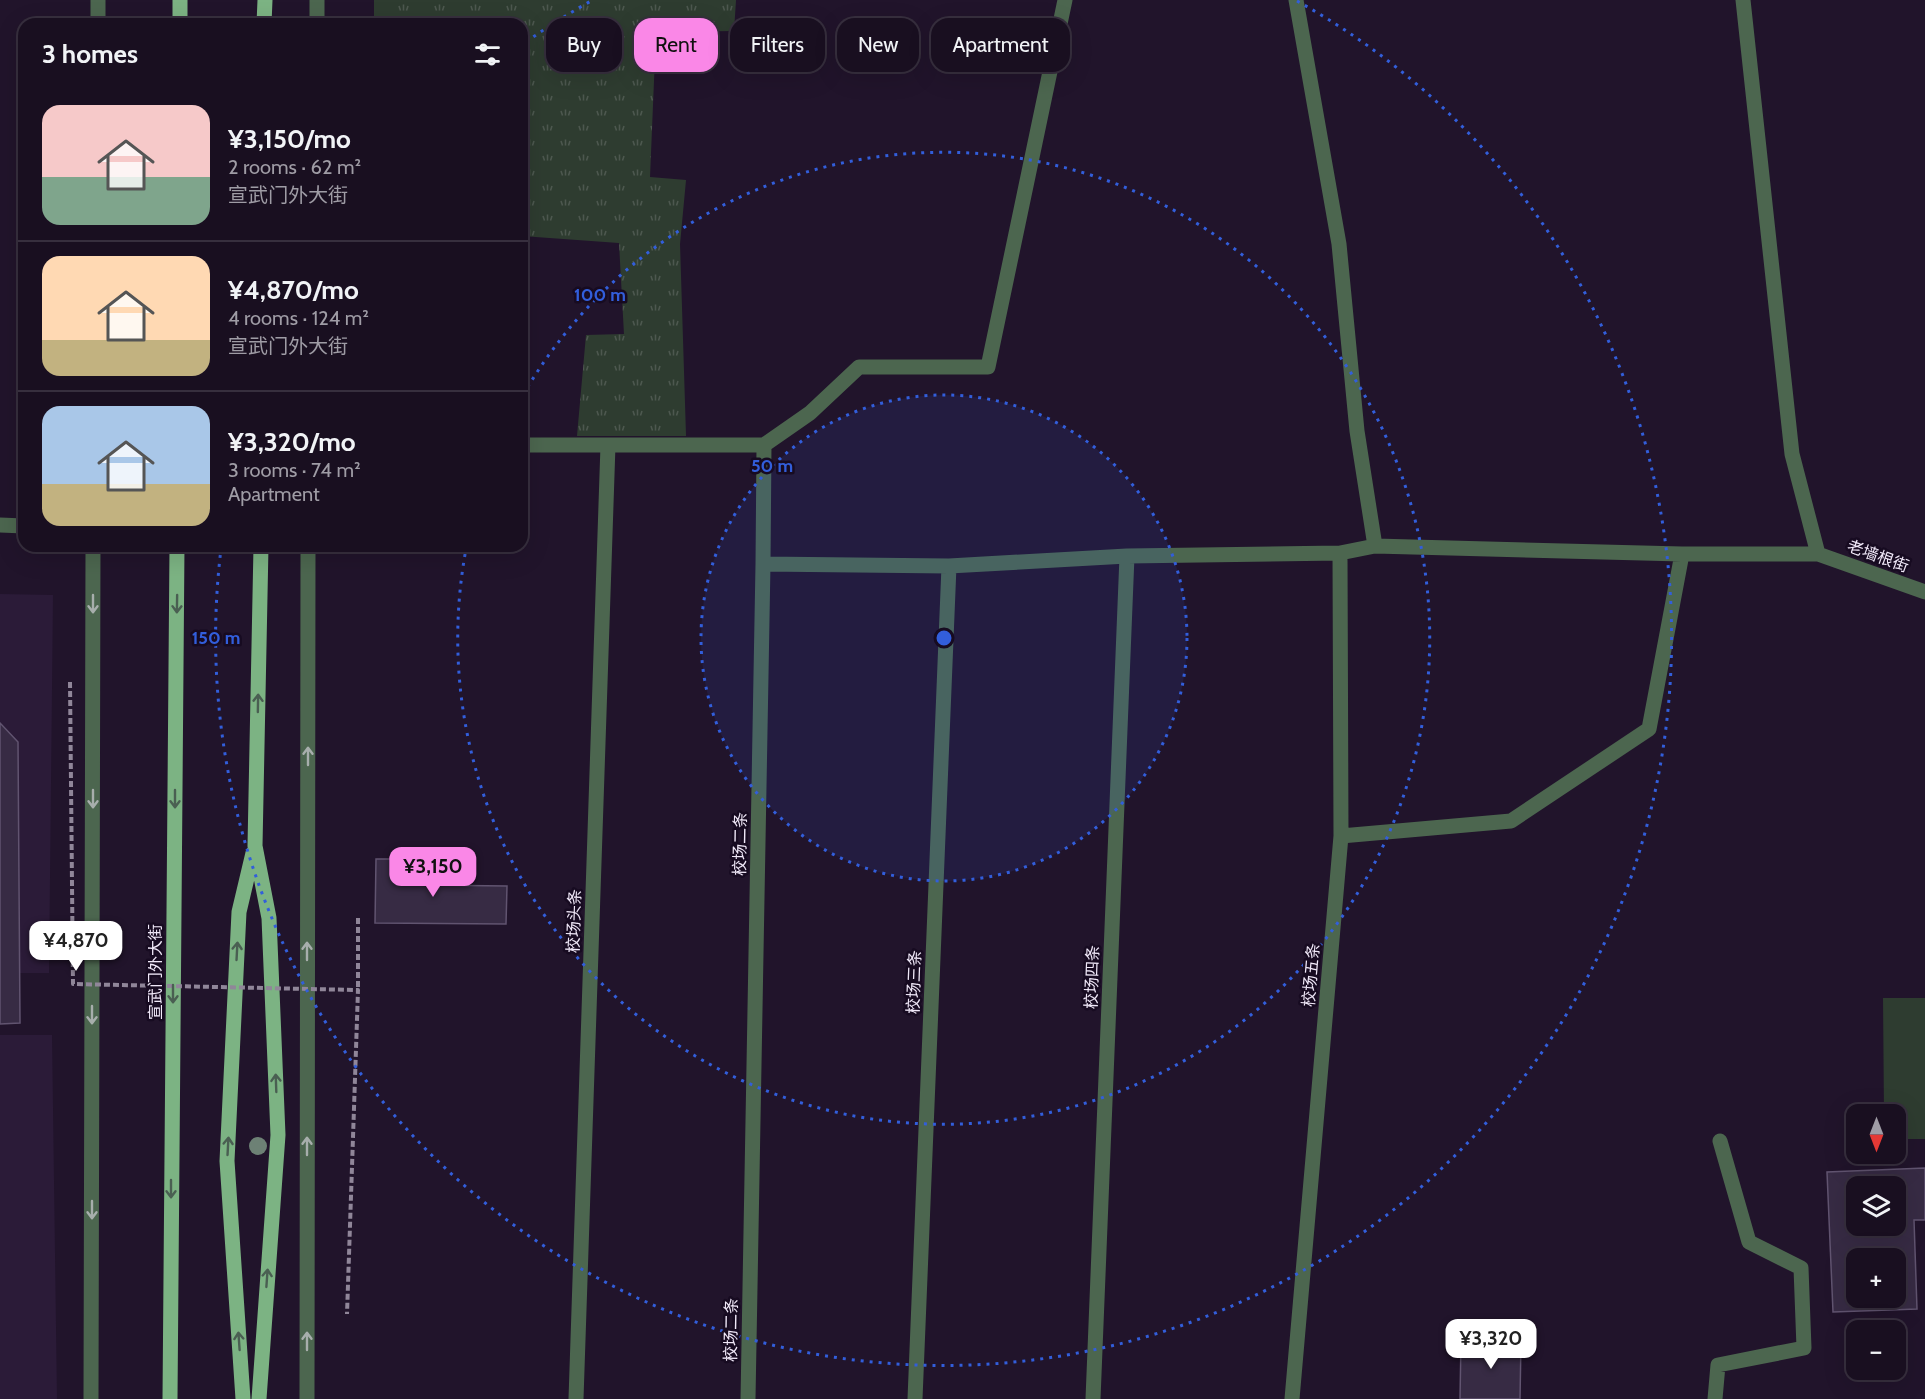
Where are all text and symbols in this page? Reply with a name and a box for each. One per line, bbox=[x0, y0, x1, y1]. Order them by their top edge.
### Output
chip: Buy bbox=[546, 18, 622, 72]
chip: Rent bbox=[634, 18, 718, 72]
chip: Filters bbox=[730, 18, 825, 72]
chip: New bbox=[837, 18, 919, 72]
chip: Apartment bbox=[931, 18, 1070, 72]
text: 3 homes bbox=[42, 38, 138, 70]
icon: filters bbox=[471, 38, 504, 71]
text: ¥3,150/mo bbox=[228, 123, 351, 155]
icon: home bbox=[90, 129, 162, 201]
text: 2 rooms · 62 m² bbox=[228, 155, 361, 179]
text: 宣武门外大街 bbox=[228, 183, 348, 207]
text: ¥4,870/mo bbox=[228, 274, 359, 306]
icon: home bbox=[90, 280, 162, 352]
text: 100 m bbox=[574, 284, 626, 306]
text: 4 rooms · 124 m² bbox=[228, 306, 369, 330]
text: 宣武门外大街 bbox=[228, 334, 348, 358]
text: ¥3,320/mo bbox=[228, 426, 356, 458]
icon: home bbox=[90, 430, 162, 502]
text: 50 m bbox=[751, 455, 793, 477]
text: 3 rooms · 74 m² bbox=[228, 458, 361, 482]
text: Apartment bbox=[228, 482, 320, 506]
street label: 老墙根街 bbox=[1845, 536, 1911, 576]
one-way arrow bbox=[87, 594, 99, 614]
one-way arrow bbox=[171, 594, 182, 614]
text: 150 m bbox=[192, 627, 240, 649]
centre of rings bbox=[934, 628, 954, 648]
one-way arrow bbox=[252, 694, 264, 714]
one-way arrow bbox=[302, 746, 313, 766]
one-way arrow bbox=[87, 789, 99, 809]
one-way arrow bbox=[169, 789, 181, 809]
street label: 校场二条 bbox=[730, 812, 750, 876]
pin: ¥3,150 bbox=[384, 847, 482, 898]
text: ¥3,150 bbox=[403, 854, 463, 878]
street label: 校场头条 bbox=[563, 889, 585, 953]
pin: ¥4,870 bbox=[27, 921, 125, 972]
street label: 宣武门外大街 bbox=[146, 924, 165, 1020]
text: ¥4,870 bbox=[43, 928, 109, 952]
one-way arrow bbox=[301, 941, 313, 961]
one-way arrow bbox=[231, 942, 242, 962]
street label: 校场五条 bbox=[1299, 942, 1323, 1008]
street label: 校场四条 bbox=[1081, 945, 1103, 1009]
street label: 校场三条 bbox=[903, 950, 925, 1014]
one-way arrow bbox=[167, 984, 179, 1004]
one-way arrow bbox=[86, 1005, 98, 1025]
one-way arrow bbox=[270, 1074, 281, 1094]
north arrow bbox=[1846, 1104, 1906, 1164]
map controls bbox=[1846, 1104, 1906, 1380]
one-way arrow bbox=[301, 1136, 313, 1156]
one-way arrow bbox=[222, 1137, 233, 1157]
button: layers bbox=[1846, 1176, 1906, 1236]
one-way arrow bbox=[165, 1179, 177, 1199]
one-way arrow bbox=[86, 1200, 98, 1220]
button: + bbox=[1846, 1248, 1906, 1308]
one-way arrow bbox=[262, 1268, 273, 1288]
street label: 校场二条 bbox=[721, 1298, 741, 1362]
pin: ¥3,320 bbox=[1442, 1319, 1540, 1370]
button: − bbox=[1846, 1320, 1906, 1380]
text: ¥3,320 bbox=[1460, 1326, 1522, 1350]
one-way arrow bbox=[233, 1331, 244, 1351]
one-way arrow bbox=[301, 1331, 313, 1351]

